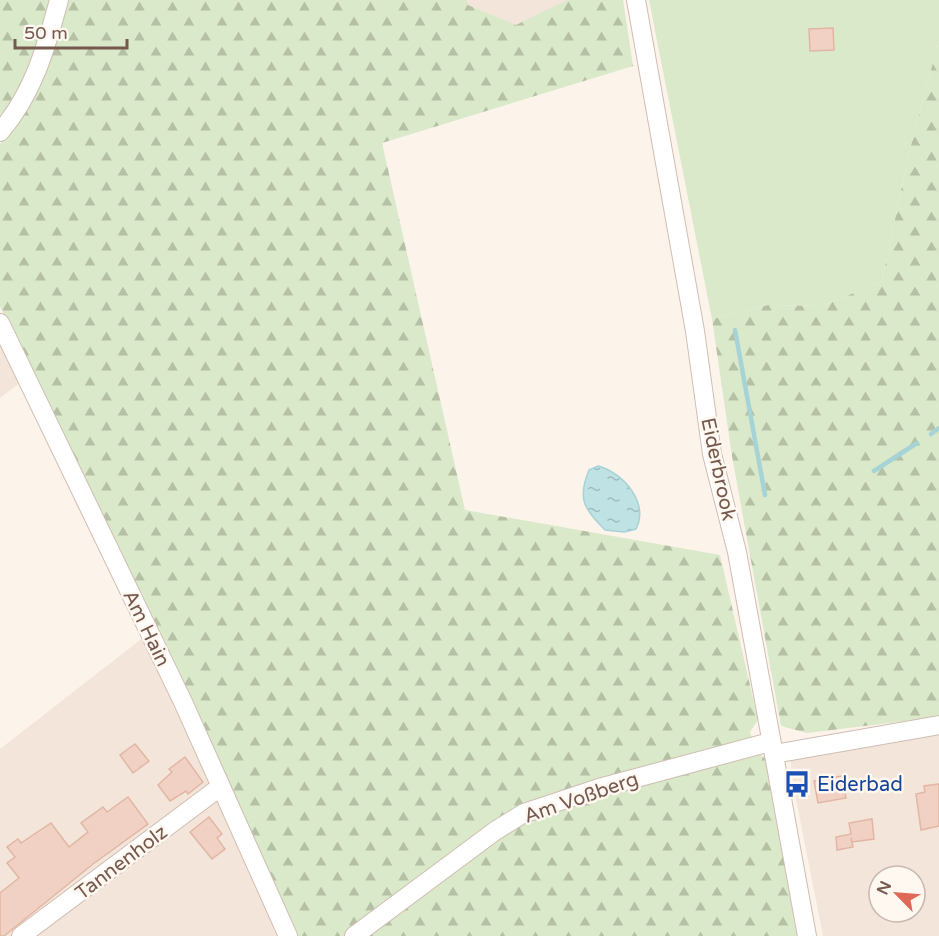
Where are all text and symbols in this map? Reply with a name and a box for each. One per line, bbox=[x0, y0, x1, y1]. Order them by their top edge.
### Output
scale bar bbox=[15, 12, 128, 50]
text: 50 m bbox=[24, 22, 68, 44]
street label: Eiderbrook bbox=[695, 416, 741, 523]
street label: Am Hain bbox=[117, 586, 175, 670]
street label: Am Voßberg bbox=[521, 767, 642, 829]
bus stop icon: Eiderbad bbox=[782, 769, 812, 799]
place label: Eiderbad bbox=[817, 773, 903, 797]
street label: Tannenholz bbox=[71, 820, 172, 905]
north arrow bbox=[867, 864, 927, 924]
text: N bbox=[873, 878, 896, 898]

